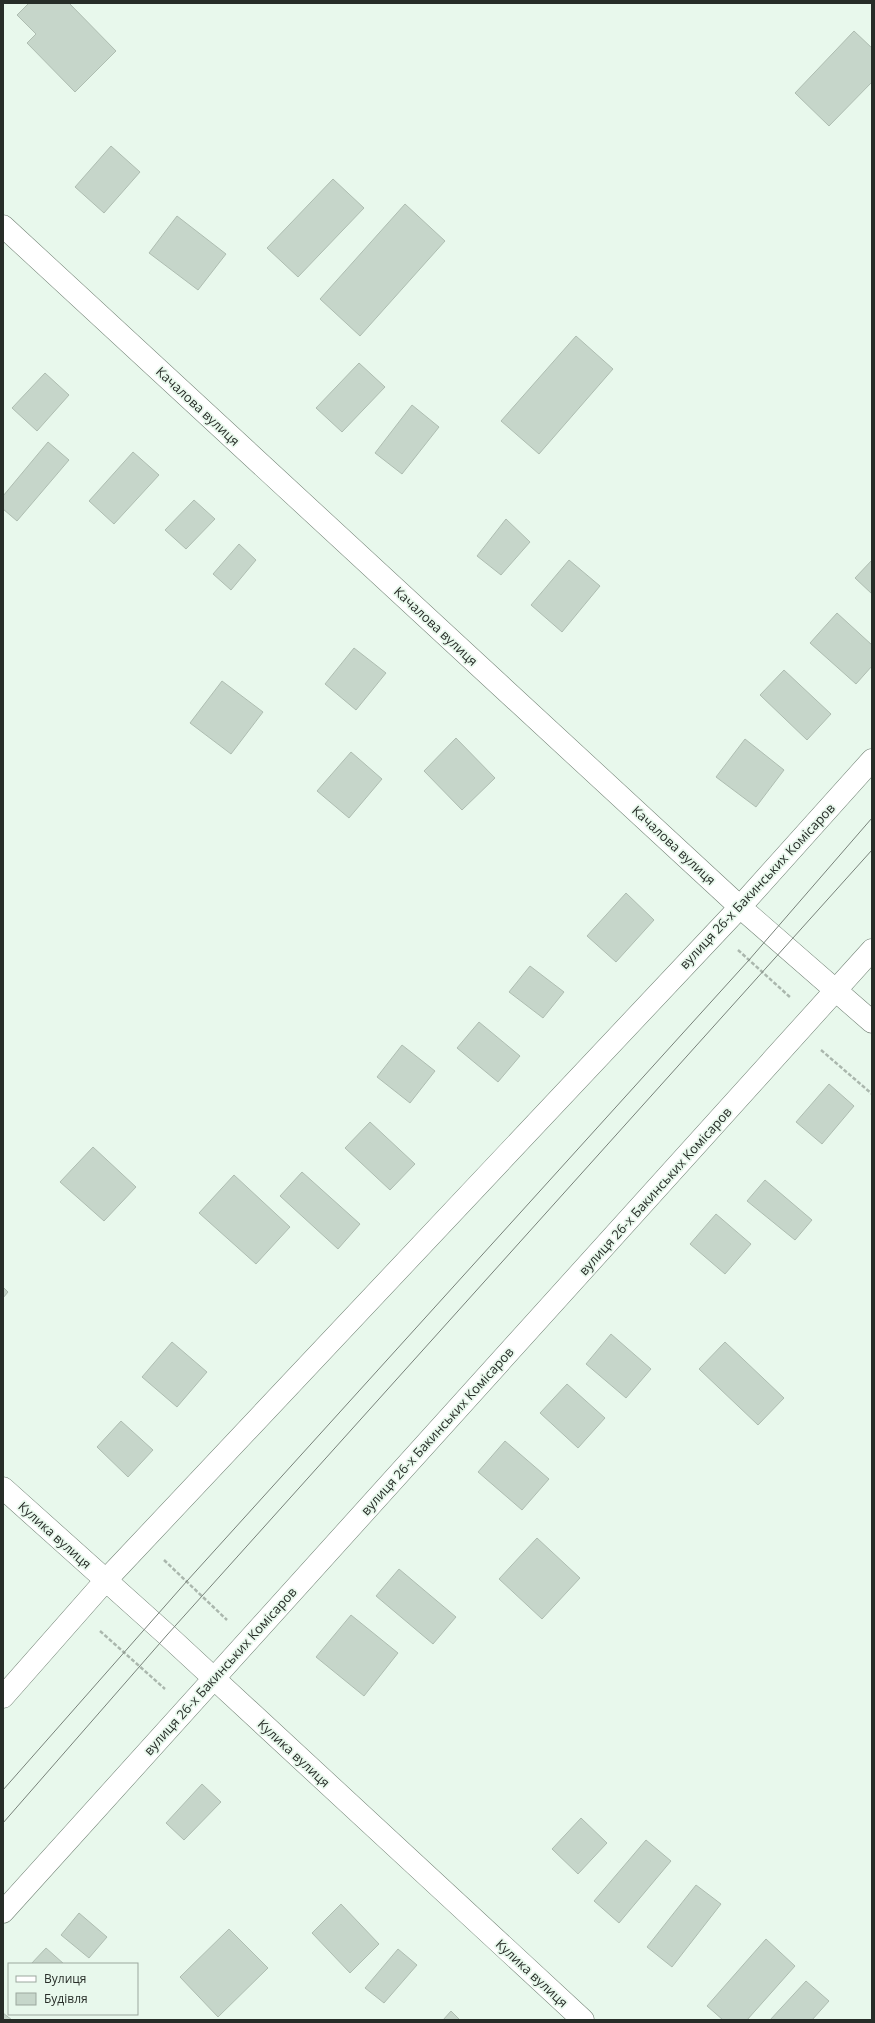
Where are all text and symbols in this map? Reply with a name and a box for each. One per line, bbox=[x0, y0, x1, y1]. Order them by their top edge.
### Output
street label: Качалова вулиця bbox=[152, 362, 244, 450]
street label: Качалова вулиця bbox=[390, 582, 482, 670]
street label: вулиця 26-х Бакинських Комісаров bbox=[675, 799, 839, 973]
street label: Качалова вулиця bbox=[628, 801, 720, 889]
street label: вулиця 26-х Бакинських Комісаров bbox=[575, 1103, 735, 1279]
street label: вулиця 26-х Бакинських Комісаров bbox=[357, 1343, 517, 1519]
street label: Кулика вулиця bbox=[15, 1497, 95, 1573]
street label: вулиця 26-х Бакинських Комісаров bbox=[140, 1583, 300, 1759]
street label: Кулика вулиця bbox=[254, 1715, 334, 1791]
street label: Кулика вулиця bbox=[492, 1935, 572, 2011]
legend bbox=[8, 1963, 138, 2015]
text: Вулиця bbox=[44, 1970, 86, 1987]
text: Будівля bbox=[44, 1990, 88, 2007]

